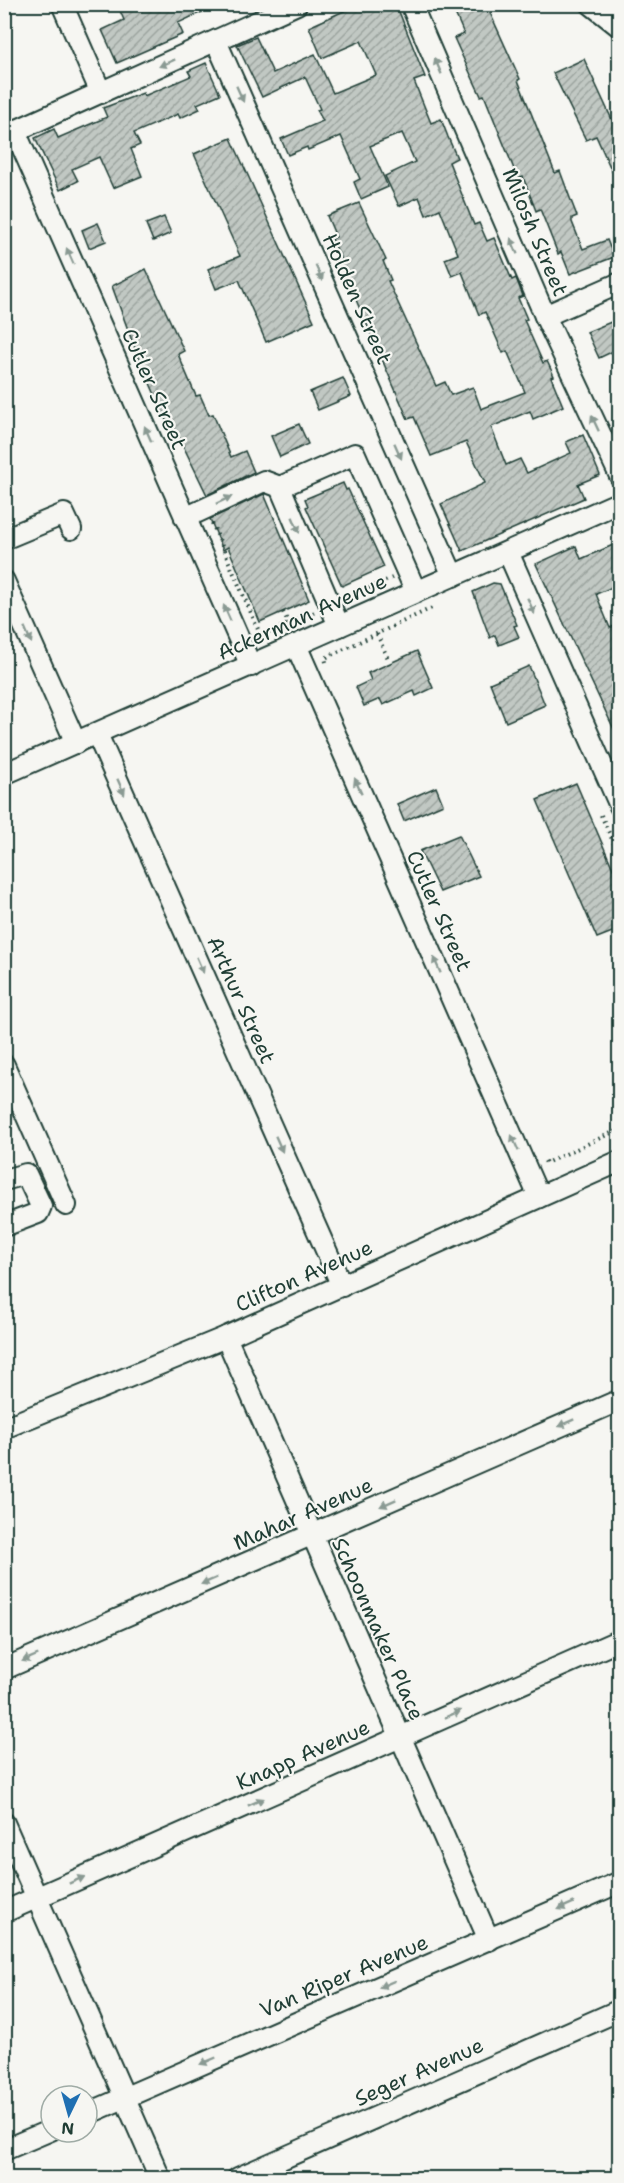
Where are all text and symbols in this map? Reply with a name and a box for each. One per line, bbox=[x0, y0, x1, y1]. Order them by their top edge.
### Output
one-way arrow bbox=[433, 57, 443, 75]
one-way arrow bbox=[158, 58, 176, 68]
one-way arrow bbox=[235, 86, 245, 104]
street label: Milosh Street bbox=[495, 164, 575, 300]
street label: Holden Street bbox=[316, 229, 398, 369]
one-way arrow bbox=[510, 237, 519, 254]
one-way arrow bbox=[65, 246, 75, 264]
one-way arrow bbox=[314, 264, 323, 281]
street label: Cutler Street bbox=[115, 324, 193, 454]
one-way arrow bbox=[590, 415, 599, 432]
one-way arrow bbox=[143, 425, 153, 443]
one-way arrow bbox=[393, 443, 402, 460]
one-way arrow bbox=[216, 495, 233, 504]
one-way arrow bbox=[291, 517, 301, 535]
street label: Ackerman Avenue bbox=[213, 567, 391, 667]
one-way arrow bbox=[527, 597, 537, 615]
one-way arrow bbox=[222, 603, 232, 621]
one-way arrow bbox=[23, 626, 33, 644]
one-way arrow bbox=[353, 777, 362, 795]
one-way arrow bbox=[116, 779, 125, 796]
street label: Cutler Street bbox=[400, 846, 478, 976]
street label: Arthur Street bbox=[200, 932, 282, 1068]
one-way arrow bbox=[432, 956, 441, 973]
one-way arrow bbox=[195, 957, 204, 974]
one-way arrow bbox=[510, 1134, 519, 1152]
one-way arrow bbox=[274, 1135, 283, 1152]
street label: Clifton Avenue bbox=[231, 1233, 377, 1319]
one-way arrow bbox=[557, 1419, 575, 1429]
street label: Mahar Avenue bbox=[229, 1471, 377, 1557]
one-way arrow bbox=[379, 1498, 397, 1508]
street label: Schoonmaker Place bbox=[325, 1533, 431, 1725]
one-way arrow bbox=[200, 1576, 218, 1586]
one-way arrow bbox=[21, 1653, 39, 1663]
one-way arrow bbox=[445, 1710, 462, 1719]
street label: Knapp Avenue bbox=[232, 1713, 374, 1797]
one-way arrow bbox=[247, 1797, 264, 1806]
one-way arrow bbox=[69, 1875, 87, 1885]
one-way arrow bbox=[557, 1901, 575, 1911]
street label: Van Riper Avenue bbox=[256, 1928, 432, 2024]
one-way arrow bbox=[378, 1979, 396, 1989]
street label: Seger Avenue bbox=[350, 2031, 488, 2113]
one-way arrow bbox=[199, 2056, 217, 2066]
north arrow bbox=[39, 2084, 99, 2144]
text: N bbox=[61, 2117, 75, 2139]

